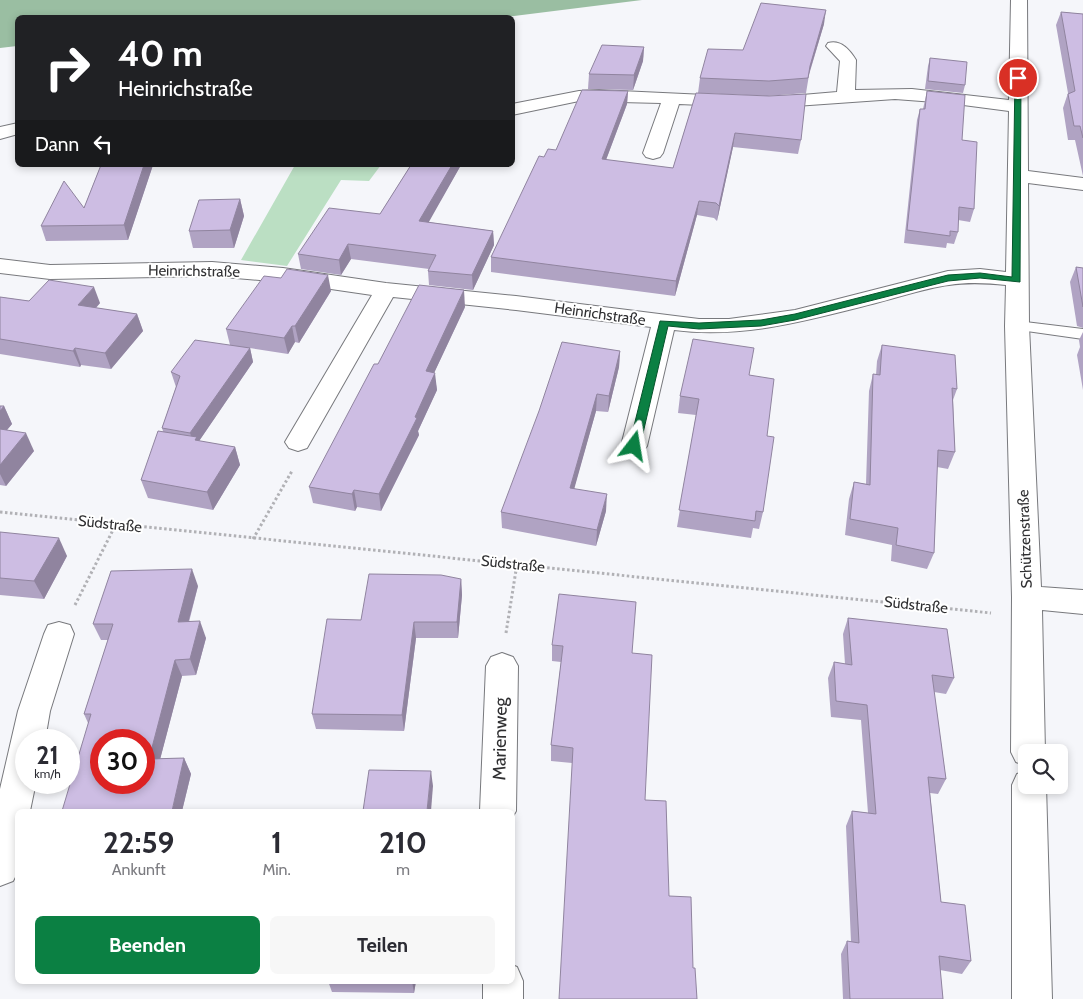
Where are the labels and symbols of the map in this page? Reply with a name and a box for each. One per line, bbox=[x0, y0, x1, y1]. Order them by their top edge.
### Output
pin bbox=[997, 57, 1039, 99]
street label: Heinrichstraße bbox=[148, 261, 240, 281]
street label: Heinrichstraße bbox=[553, 299, 647, 329]
position arrow bbox=[607, 419, 659, 471]
street label: Schützenstraße bbox=[1014, 489, 1036, 589]
street label: Südstraße bbox=[77, 512, 143, 536]
street label: Südstraße bbox=[480, 552, 546, 576]
street label: Südstraße bbox=[883, 593, 949, 617]
street label: Marienweg bbox=[488, 696, 512, 781]
speed limit sign: 30 bbox=[90, 729, 155, 794]

